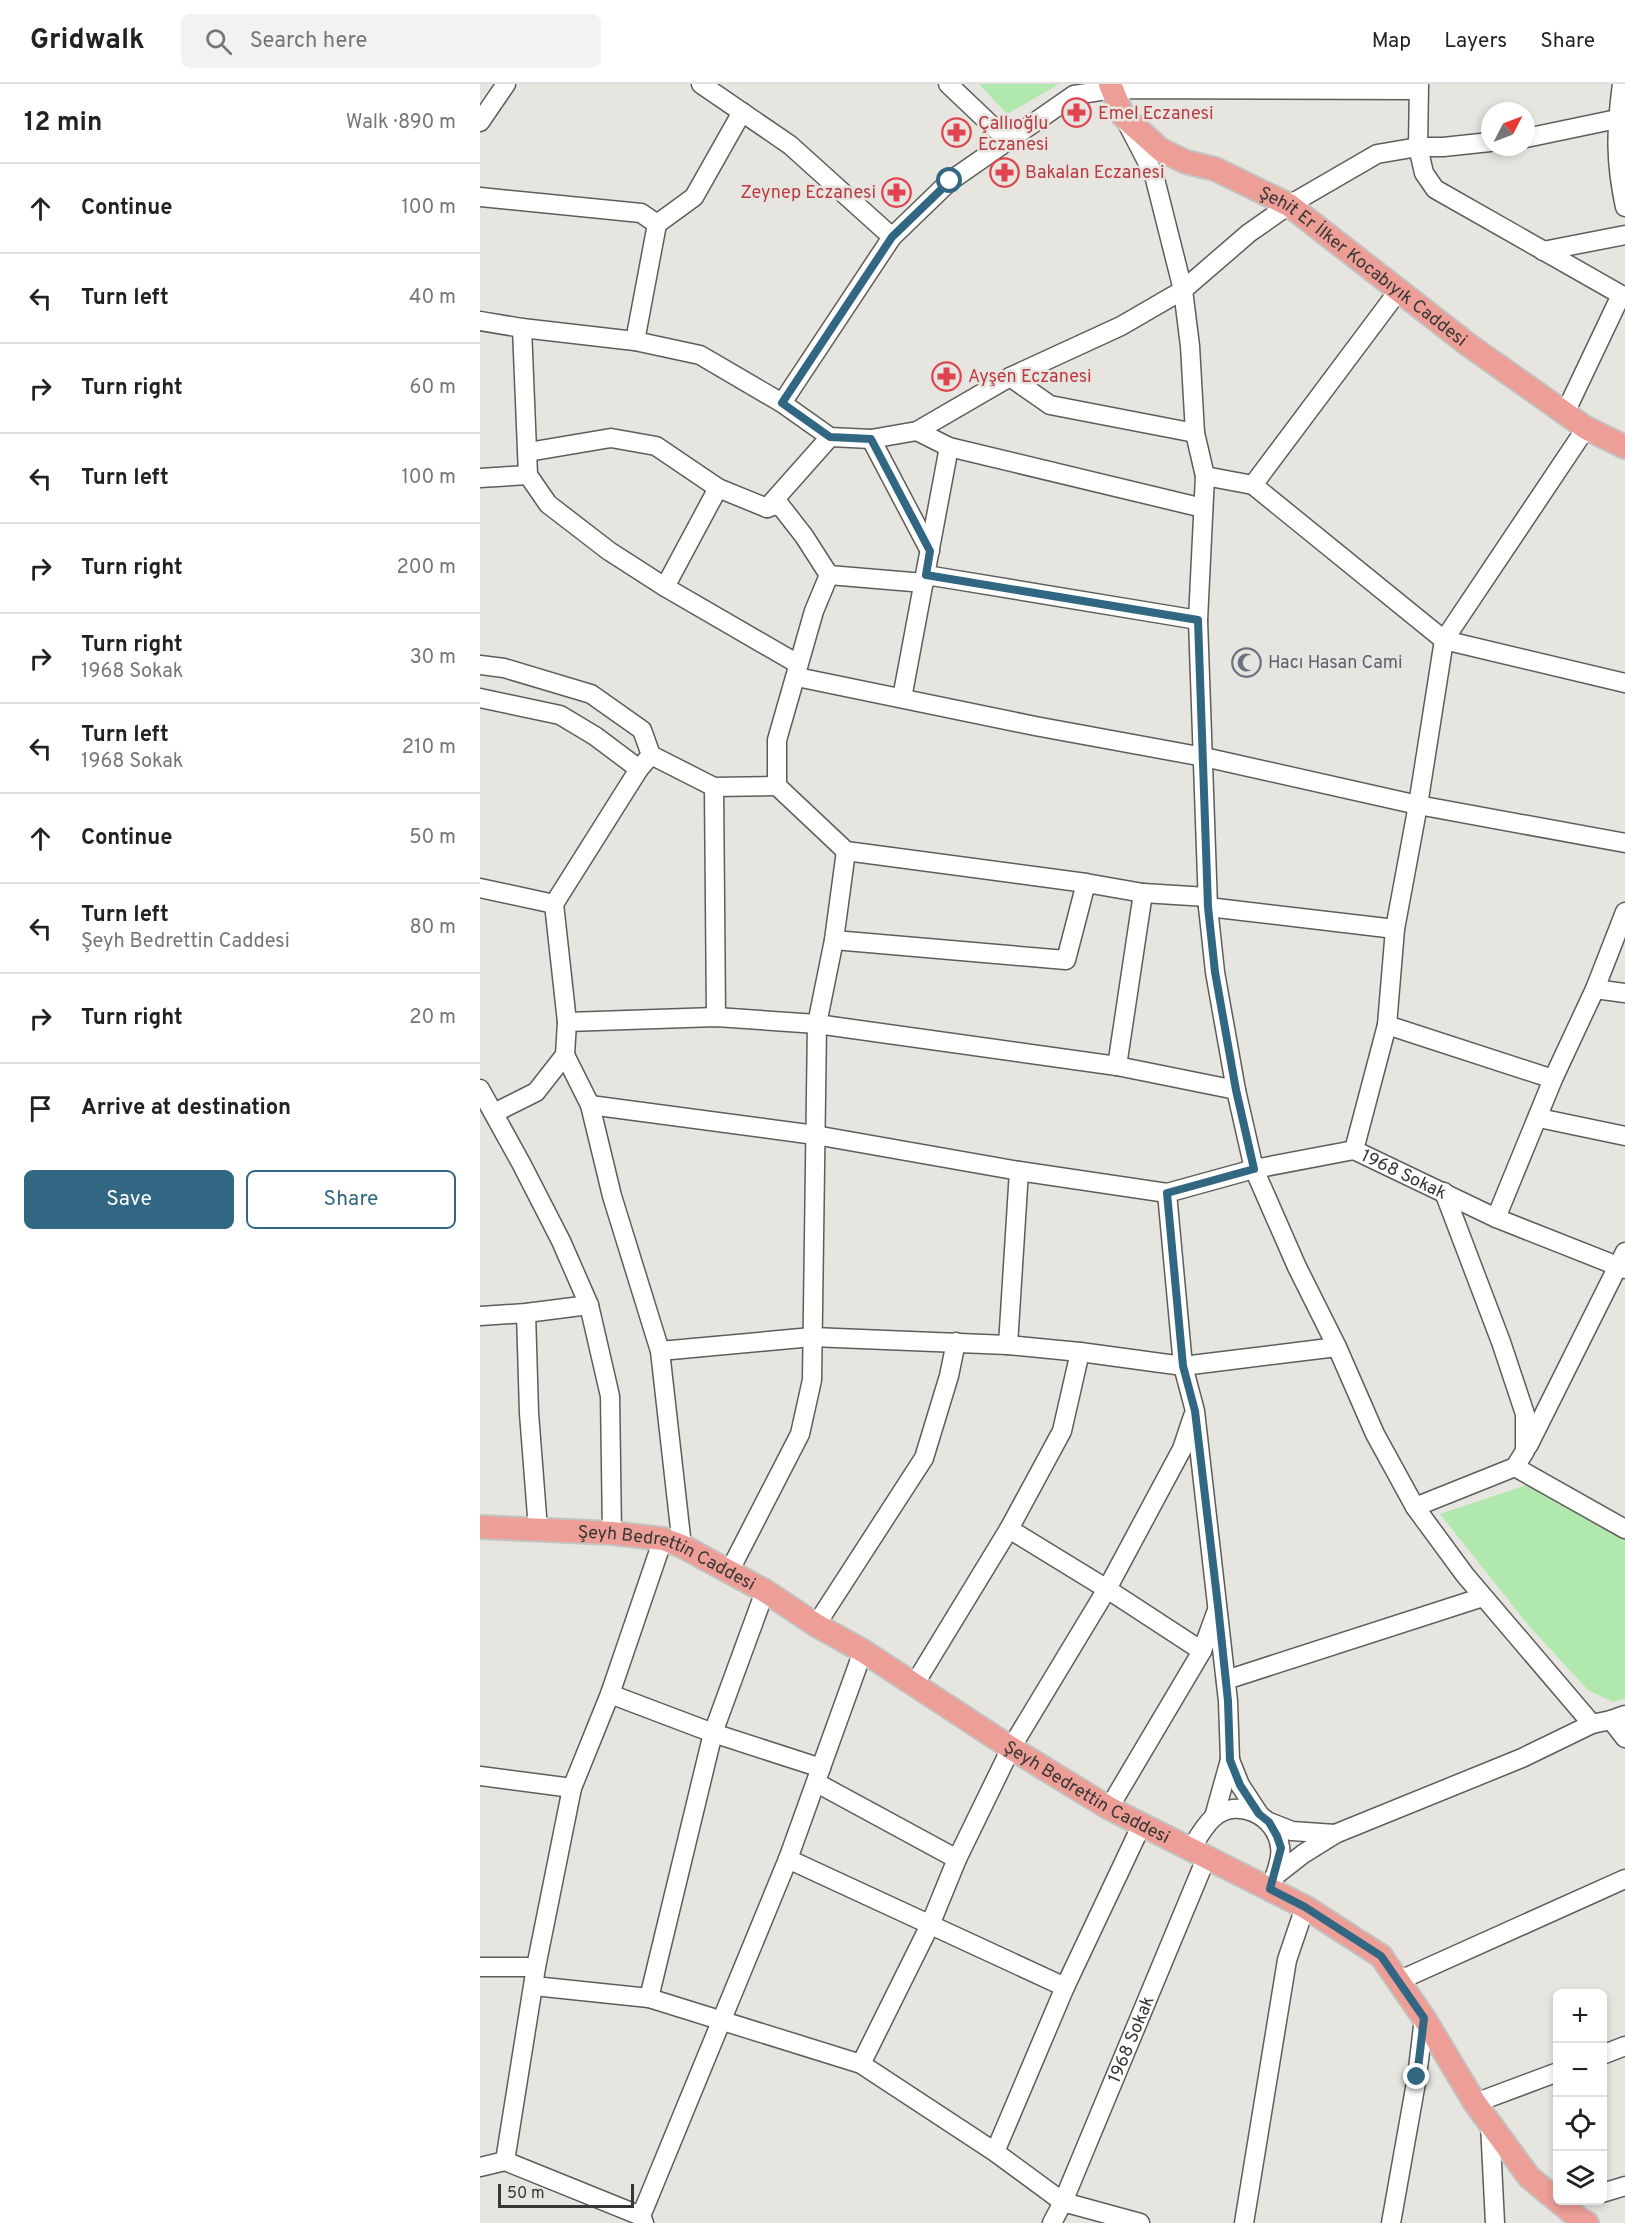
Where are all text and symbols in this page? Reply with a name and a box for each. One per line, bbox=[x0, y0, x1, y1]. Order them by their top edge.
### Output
search box bbox=[181, 14, 601, 68]
text: Gridwalk bbox=[30, 23, 145, 59]
icon: search bbox=[202, 25, 235, 58]
text: Search here bbox=[250, 28, 367, 55]
text: Map bbox=[1372, 28, 1411, 55]
text: Layers bbox=[1444, 28, 1507, 55]
text: Share bbox=[1540, 28, 1595, 55]
pharmacy icon: Emel Eczanesi bbox=[1061, 97, 1093, 129]
north arrow bbox=[1481, 102, 1535, 156]
place label: Emel Eczanesi bbox=[1098, 103, 1214, 126]
text: 12 min bbox=[24, 107, 102, 140]
text: Walk · 890 m bbox=[346, 110, 456, 136]
place label: Çallıoğlu Eczanesi bbox=[978, 113, 1049, 157]
pharmacy icon: Çallıoğlu Eczanesi bbox=[941, 117, 973, 149]
pharmacy icon: Bakalan Eczanesi bbox=[988, 156, 1020, 188]
place label: Bakalan Eczanesi bbox=[1025, 162, 1164, 185]
route start bbox=[936, 167, 962, 193]
pharmacy icon: Zeynep Eczanesi bbox=[881, 176, 913, 208]
place label: Zeynep Eczanesi bbox=[740, 182, 876, 205]
street label: Şehit Er İlker Kocabıyık Caddesi bbox=[1255, 182, 1471, 352]
icon: ahead bbox=[24, 192, 57, 225]
text: Continue bbox=[81, 195, 172, 222]
text: 100 m bbox=[401, 195, 456, 221]
icon: left bbox=[24, 282, 57, 315]
text: Turn left bbox=[81, 285, 169, 312]
text: 40 m bbox=[409, 285, 456, 311]
pharmacy icon: Ayşen Eczanesi bbox=[931, 360, 963, 392]
place label: Ayşen Eczanesi bbox=[968, 366, 1092, 389]
icon: right bbox=[24, 372, 57, 405]
text: Turn right bbox=[81, 375, 183, 402]
text: 60 m bbox=[410, 375, 456, 401]
icon: left bbox=[24, 462, 57, 495]
text: Turn left bbox=[81, 465, 169, 492]
text: 100 m bbox=[401, 465, 456, 491]
icon: right bbox=[24, 552, 57, 585]
text: Turn right bbox=[81, 555, 183, 582]
text: 200 m bbox=[397, 555, 456, 581]
text: Turn right bbox=[81, 632, 183, 659]
icon: right bbox=[24, 642, 57, 675]
text: 30 m bbox=[410, 645, 456, 671]
mosque icon: Hacı Hasan Cami bbox=[1231, 646, 1263, 678]
place label: Hacı Hasan Cami bbox=[1268, 652, 1403, 675]
text: 1968 Sokak bbox=[81, 659, 183, 685]
text: Turn left bbox=[81, 722, 169, 749]
icon: left bbox=[24, 732, 57, 765]
text: 210 m bbox=[402, 735, 456, 761]
text: 1968 Sokak bbox=[81, 749, 183, 775]
icon: ahead bbox=[24, 822, 57, 855]
text: Continue bbox=[81, 825, 172, 852]
text: 50 m bbox=[409, 825, 456, 851]
text: Turn left bbox=[81, 902, 169, 929]
icon: left bbox=[24, 912, 57, 945]
text: 80 m bbox=[410, 915, 456, 941]
text: Şeyh Bedrettin Caddesi bbox=[81, 929, 290, 955]
icon: right bbox=[24, 1002, 57, 1035]
text: Turn right bbox=[81, 1005, 183, 1032]
text: 20 m bbox=[409, 1005, 456, 1031]
icon: arrive bbox=[24, 1092, 57, 1125]
text: Arrive at destination bbox=[81, 1095, 291, 1122]
street label: 1968 Sokak bbox=[1357, 1145, 1450, 1206]
button: Save bbox=[24, 1170, 234, 1229]
button: Share bbox=[246, 1170, 456, 1229]
street label: Şeyh Bedrettin Caddesi bbox=[577, 1521, 759, 1597]
street label: Şeyh Bedrettin Caddesi bbox=[999, 1736, 1173, 1850]
map controls bbox=[1553, 1989, 1607, 2205]
button: + bbox=[1553, 1989, 1607, 2043]
street label: 1968 Sokak bbox=[1104, 1993, 1160, 2087]
button: − bbox=[1553, 2043, 1607, 2097]
route end bbox=[1403, 2063, 1429, 2089]
button: locate bbox=[1553, 2097, 1607, 2151]
button: layers bbox=[1553, 2151, 1607, 2205]
scale bar bbox=[498, 2181, 634, 2208]
text: 50 m bbox=[507, 2184, 545, 2204]

